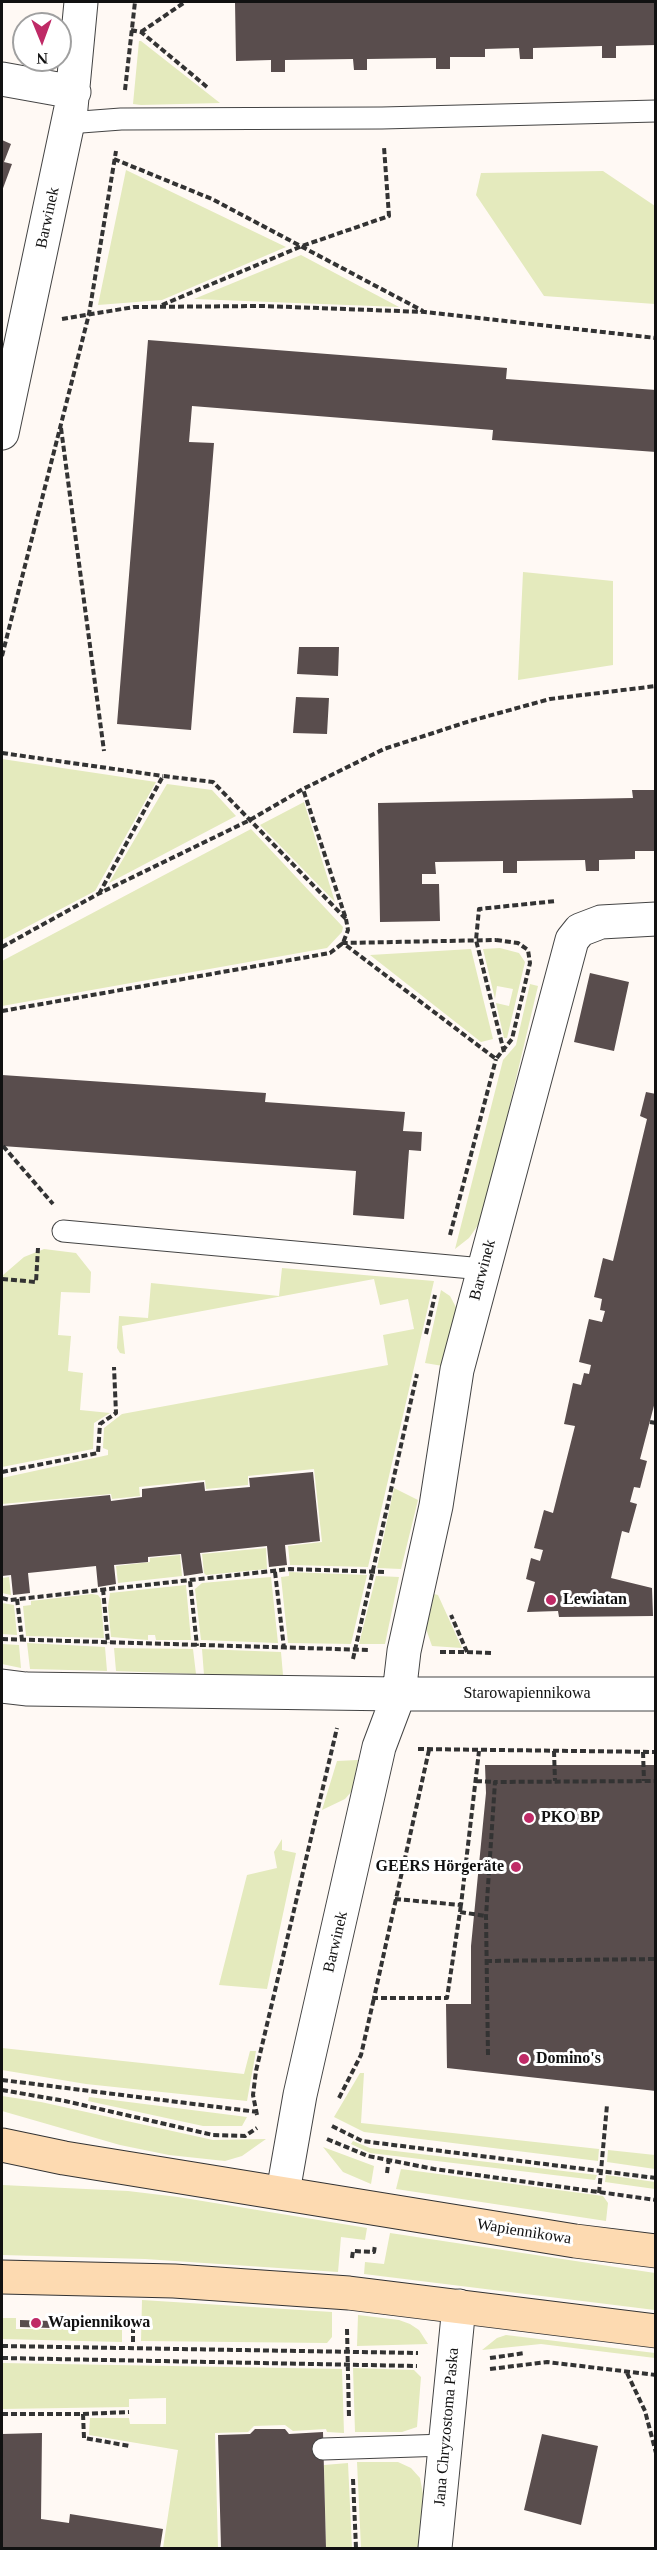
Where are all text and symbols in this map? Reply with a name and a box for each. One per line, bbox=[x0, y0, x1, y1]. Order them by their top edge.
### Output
north arrow bbox=[12, 12, 72, 72]
text: N bbox=[36, 50, 48, 67]
street label: Barwinek bbox=[32, 186, 64, 250]
street label: Barwinek bbox=[466, 1237, 500, 1303]
place label: Lewiatan bbox=[563, 1590, 627, 1610]
marker: Lewiatan bbox=[544, 1593, 558, 1607]
street label: Starowapiennikowa bbox=[463, 1684, 591, 1704]
place label: PKO BP bbox=[541, 1808, 600, 1828]
marker: PKO BP bbox=[522, 1811, 536, 1825]
place label: GEERS Hörgeräte bbox=[376, 1857, 504, 1877]
marker: GEERS Hörgeräte bbox=[509, 1860, 523, 1874]
street label: Barwinek bbox=[320, 1910, 352, 1974]
place label: Domino's bbox=[536, 2049, 601, 2069]
marker: Domino's bbox=[517, 2052, 531, 2066]
street label: Wapiennikowa bbox=[475, 2215, 573, 2249]
place label: Wapiennikowa bbox=[48, 2313, 150, 2333]
marker: Wapiennikowa bbox=[29, 2316, 43, 2330]
street label: Jana Chryzostoma Paska bbox=[431, 2347, 463, 2507]

